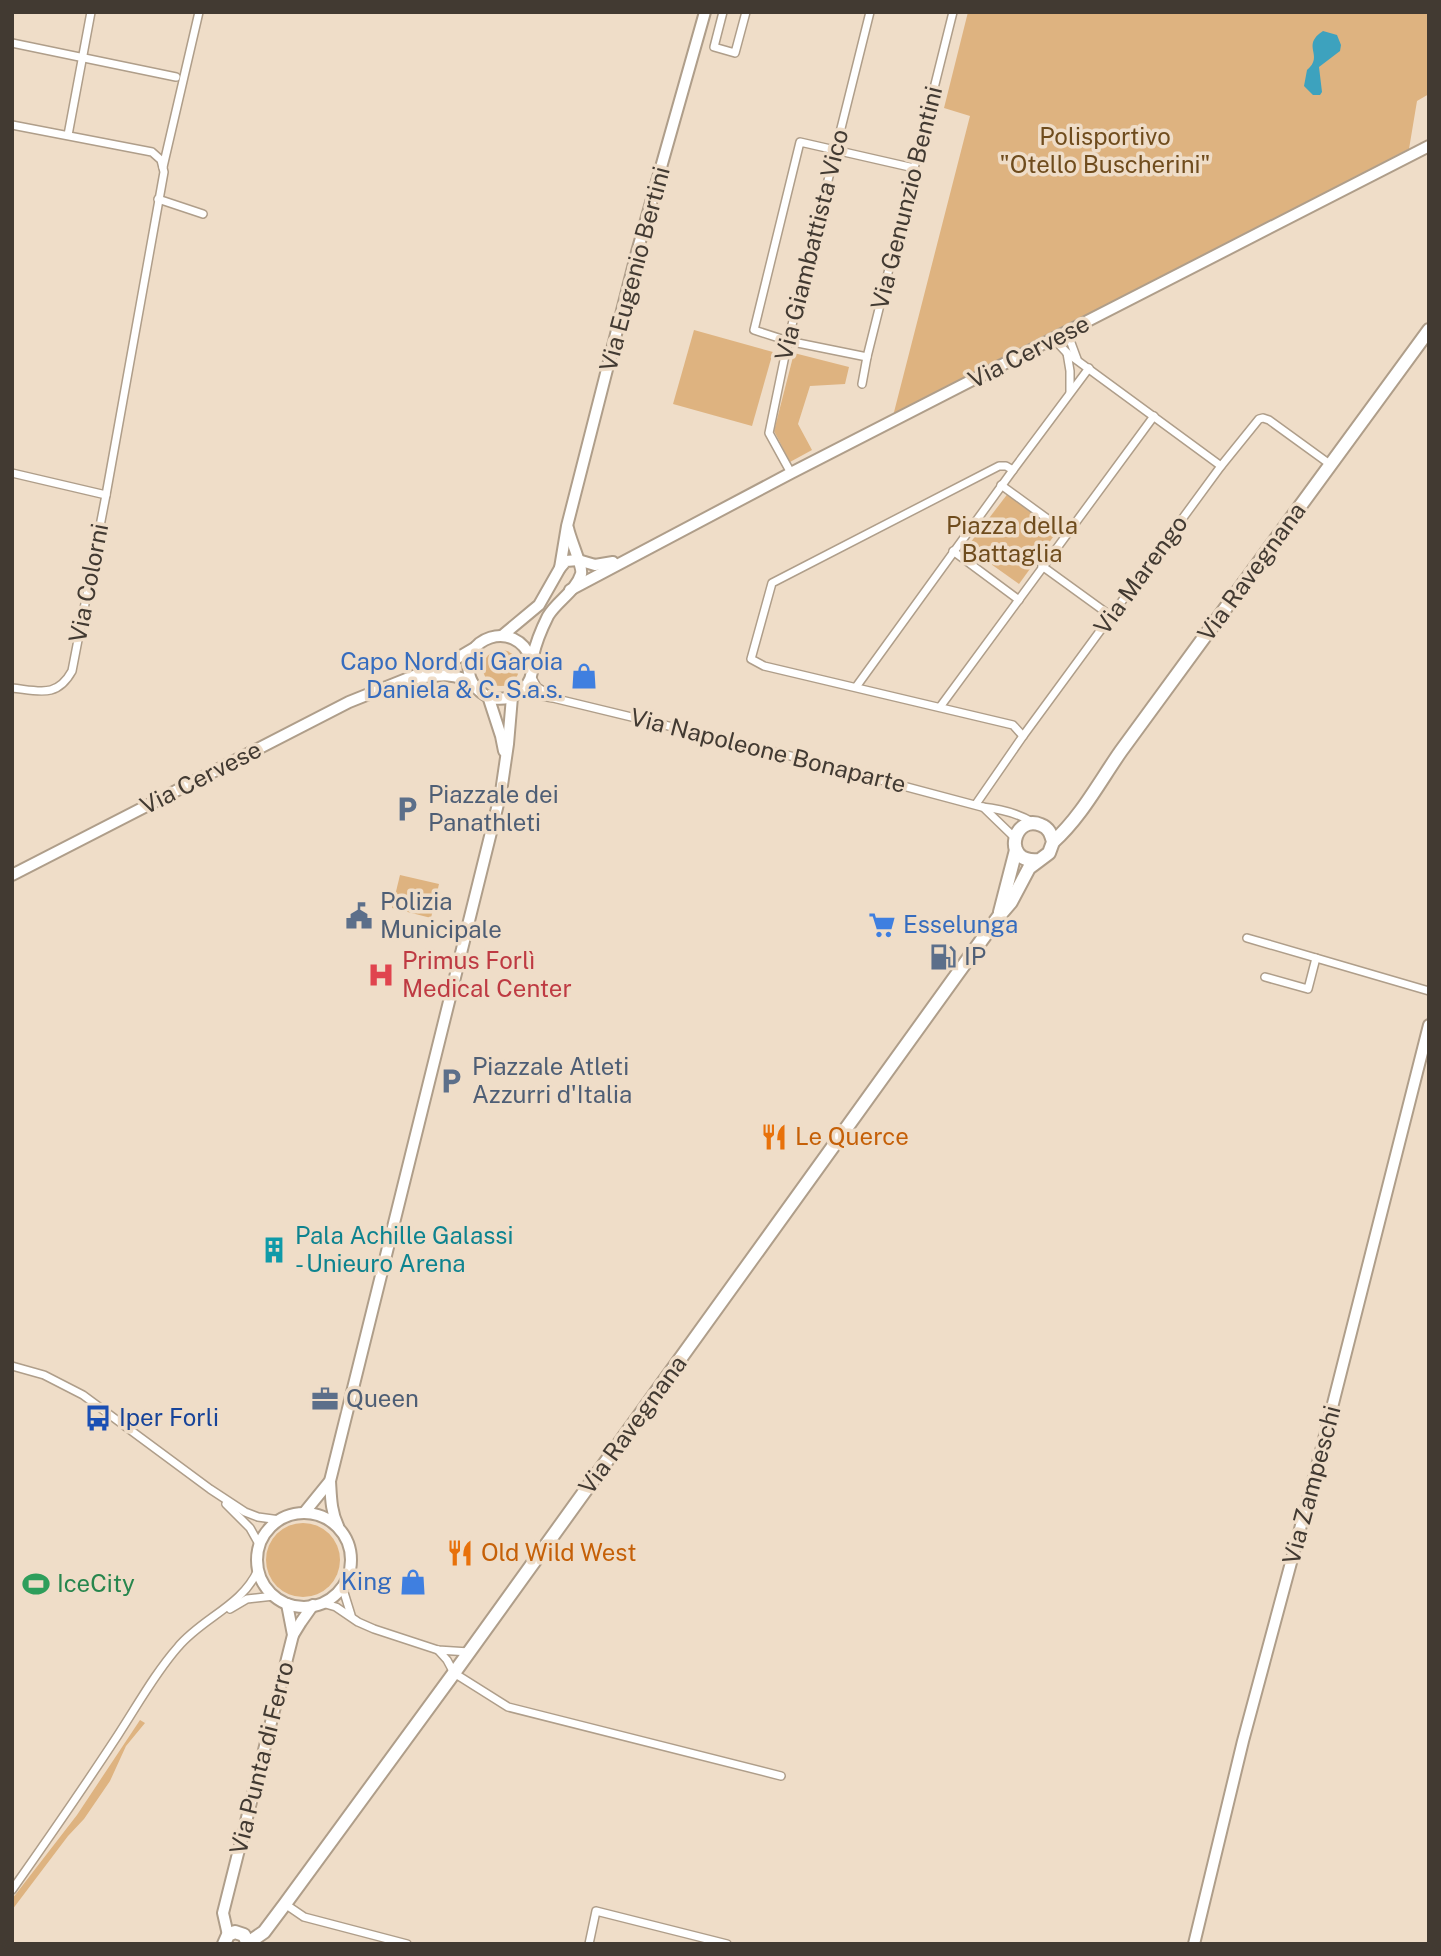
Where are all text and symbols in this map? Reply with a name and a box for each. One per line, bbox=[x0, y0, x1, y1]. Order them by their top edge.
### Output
street label: Via Genunzio Bentini bbox=[865, 83, 947, 312]
park label: Polisportivo "Otello Buscherini" bbox=[1000, 122, 1210, 178]
street label: Via Giambattista Vico bbox=[769, 126, 853, 363]
street label: Via Eugenio Bertini bbox=[593, 163, 675, 374]
street label: Via Cervese bbox=[963, 309, 1094, 394]
street label: Via Ravegnana bbox=[1192, 497, 1311, 646]
street label: Via Marengo bbox=[1088, 509, 1193, 639]
park label: Piazza della Battaglia bbox=[946, 511, 1078, 567]
street label: Via Colorni bbox=[63, 521, 113, 645]
place label: Capo Nord di Garoia Daniela & C. S.a.s. bbox=[340, 647, 563, 703]
shop icon: Capo Nord di Garoia Daniela & C. S.a.s. bbox=[569, 661, 599, 691]
street label: Via Napoleone Bonaparte bbox=[627, 702, 909, 798]
street label: Via Cervese bbox=[135, 735, 266, 820]
place label: Piazzale dei Panathleti bbox=[428, 780, 559, 836]
parking icon: Piazzale dei Panathleti bbox=[392, 794, 422, 824]
place label: Polizia Municipale bbox=[380, 887, 502, 943]
public building icon: Polizia Municipale bbox=[344, 901, 374, 931]
supermarket icon: Esselunga bbox=[867, 910, 897, 940]
place label: Esselunga bbox=[903, 910, 1018, 938]
fuel station icon: IP bbox=[928, 942, 958, 972]
place label: IP bbox=[964, 942, 986, 970]
place label: Primus Forlì Medical Center bbox=[402, 946, 572, 1002]
hospital icon: Primus Forlì Medical Center bbox=[366, 960, 396, 990]
place label: Piazzale Atleti Azzurri d'Italia bbox=[472, 1052, 632, 1108]
parking icon: Piazzale Atleti Azzurri d'Italia bbox=[436, 1066, 466, 1096]
restaurant icon: Le Querce bbox=[759, 1122, 789, 1152]
place label: Le Querce bbox=[795, 1122, 909, 1150]
place label: Pala Achille Galassi - Unieuro Arena bbox=[295, 1221, 513, 1277]
building icon: Pala Achille Galassi - Unieuro Arena bbox=[259, 1235, 289, 1265]
street label: Via Ravegnana bbox=[573, 1350, 692, 1499]
office icon: Queen bbox=[310, 1384, 340, 1414]
place label: Queen bbox=[346, 1384, 419, 1412]
street label: Via Zampeschi bbox=[1276, 1402, 1346, 1567]
bus stop icon: Iper Forli bbox=[83, 1403, 113, 1433]
place label: Iper Forli bbox=[119, 1403, 219, 1431]
restaurant icon: Old Wild West bbox=[445, 1538, 475, 1568]
place label: Old Wild West bbox=[481, 1538, 636, 1566]
place label: King bbox=[341, 1567, 392, 1595]
shop icon: King bbox=[398, 1567, 428, 1597]
sports icon: IceCity bbox=[21, 1569, 51, 1599]
place label: IceCity bbox=[57, 1569, 135, 1597]
street label: Via Punta di Ferro bbox=[224, 1658, 299, 1857]

